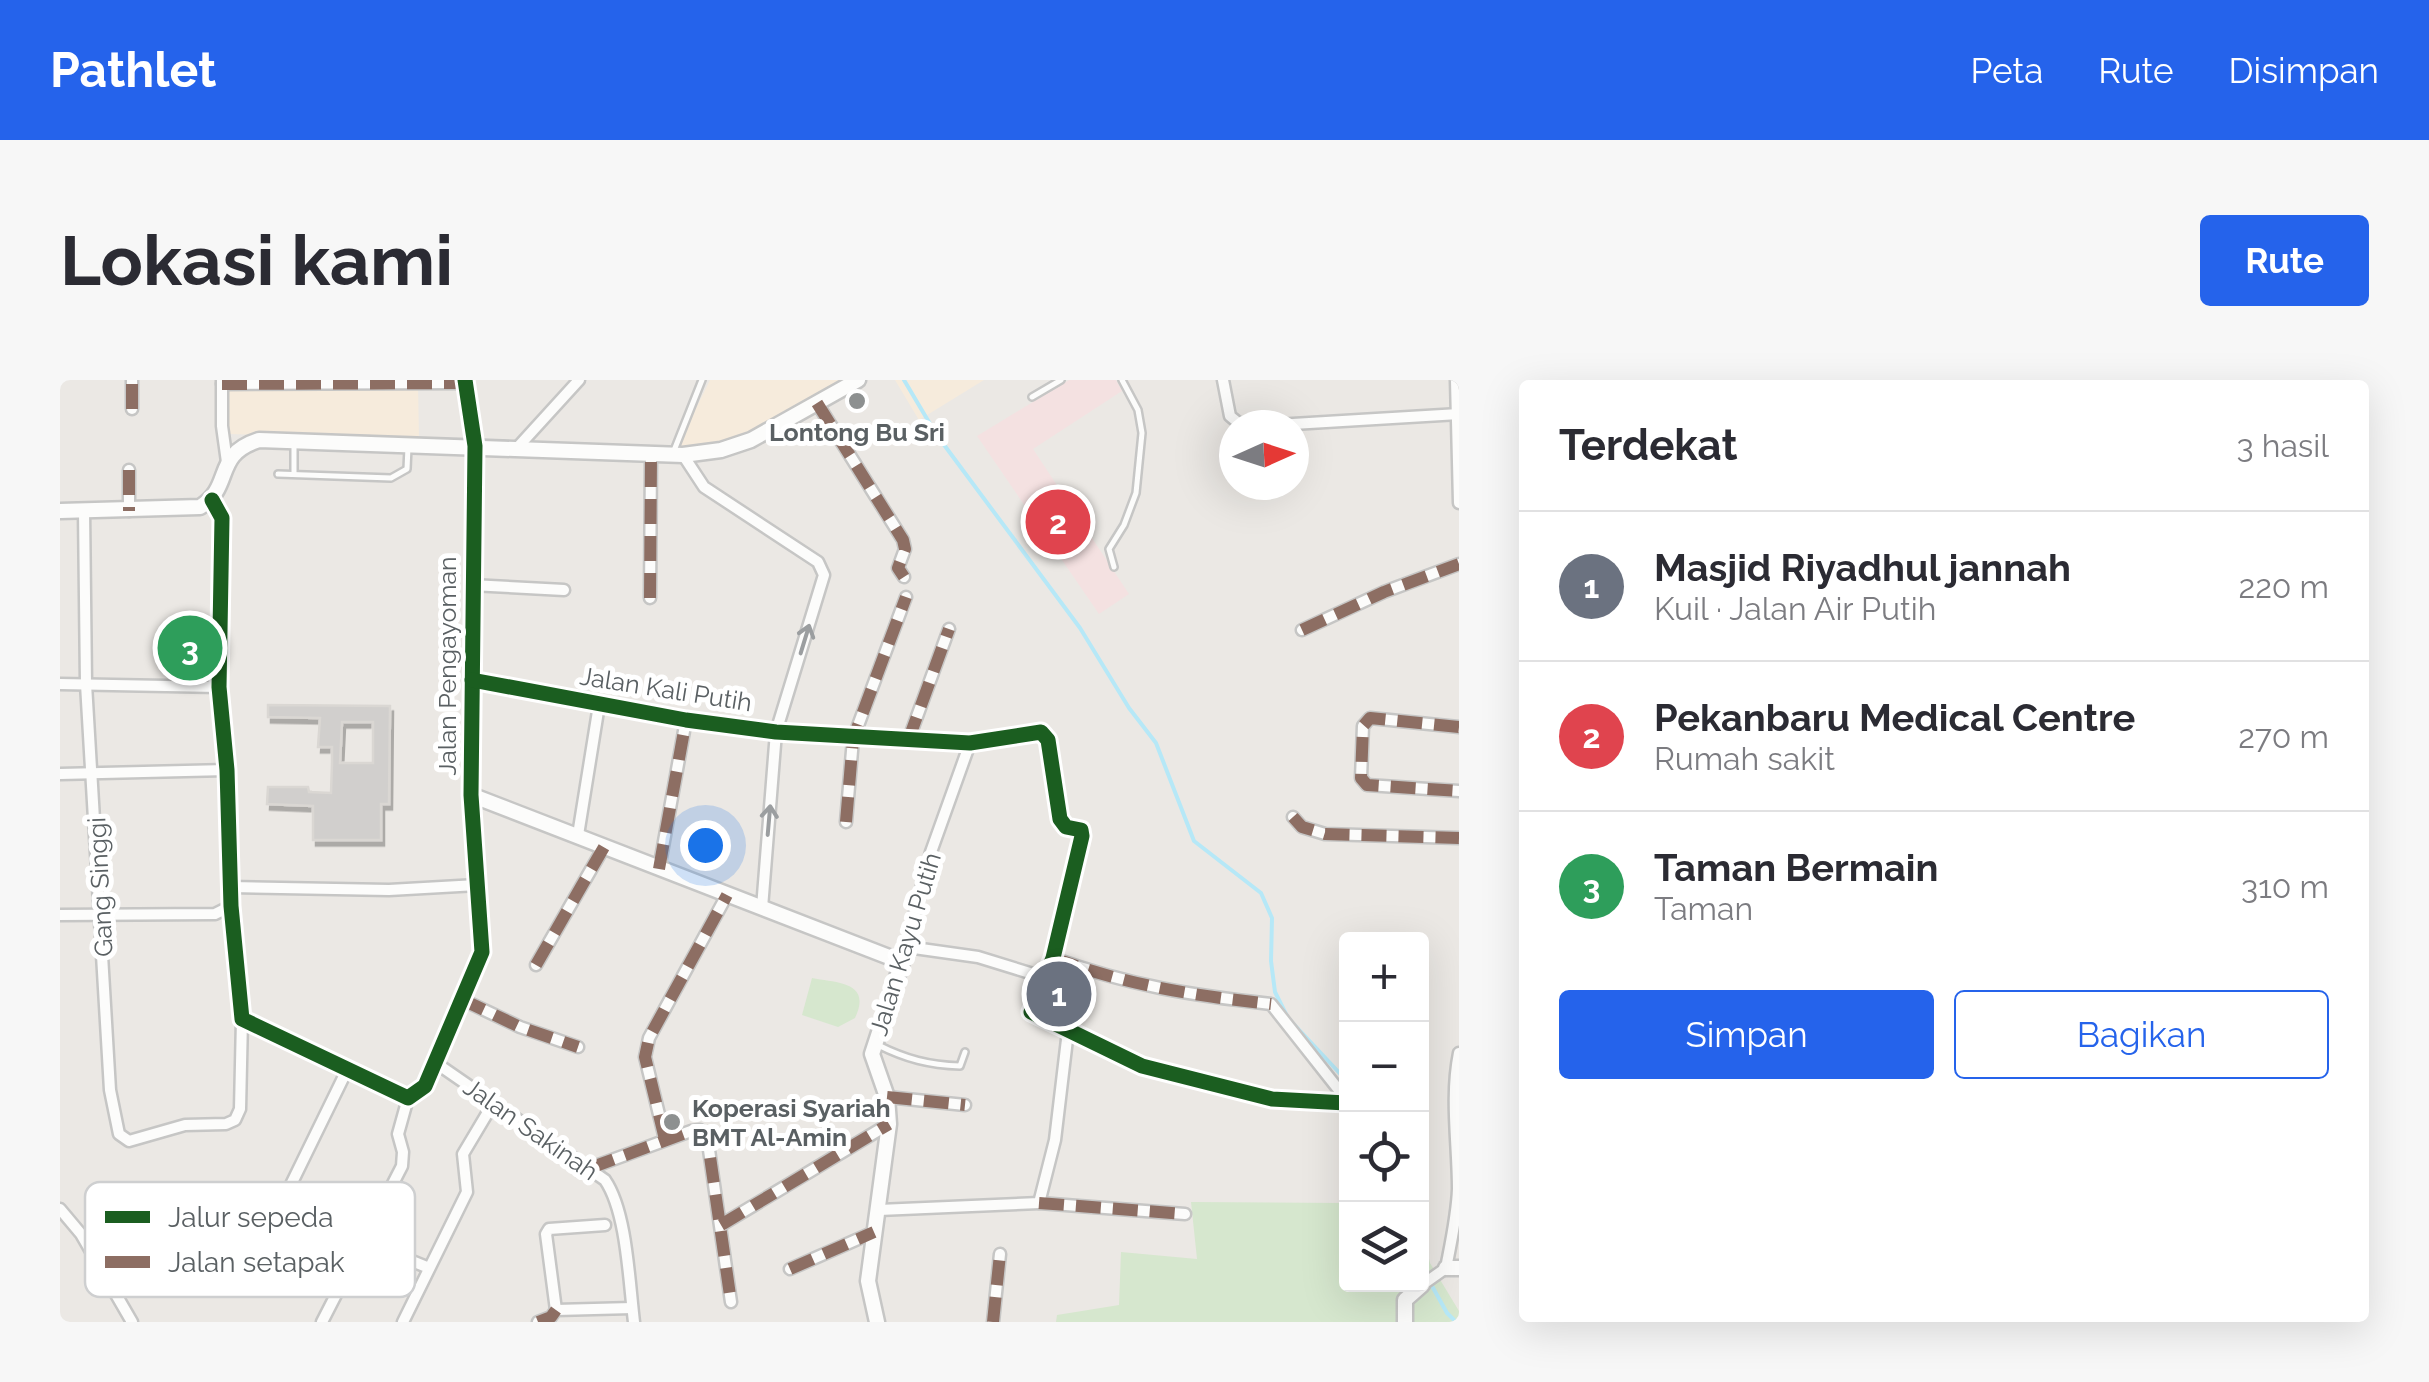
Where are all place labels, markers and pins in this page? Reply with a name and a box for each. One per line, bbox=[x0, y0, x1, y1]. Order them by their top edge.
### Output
marker: Lontong Bu Sri bbox=[846, 390, 868, 412]
place label: Lontong Bu Sri bbox=[769, 417, 945, 447]
pin: 2 bbox=[1026, 484, 1090, 560]
pin: 3 bbox=[158, 610, 222, 686]
pin: 1 bbox=[1026, 956, 1092, 1032]
place label: Koperasi Syariah BMT Al-Amin bbox=[692, 1093, 891, 1152]
marker: Koperasi Syariah BMT Al-Amin bbox=[661, 1111, 683, 1133]

